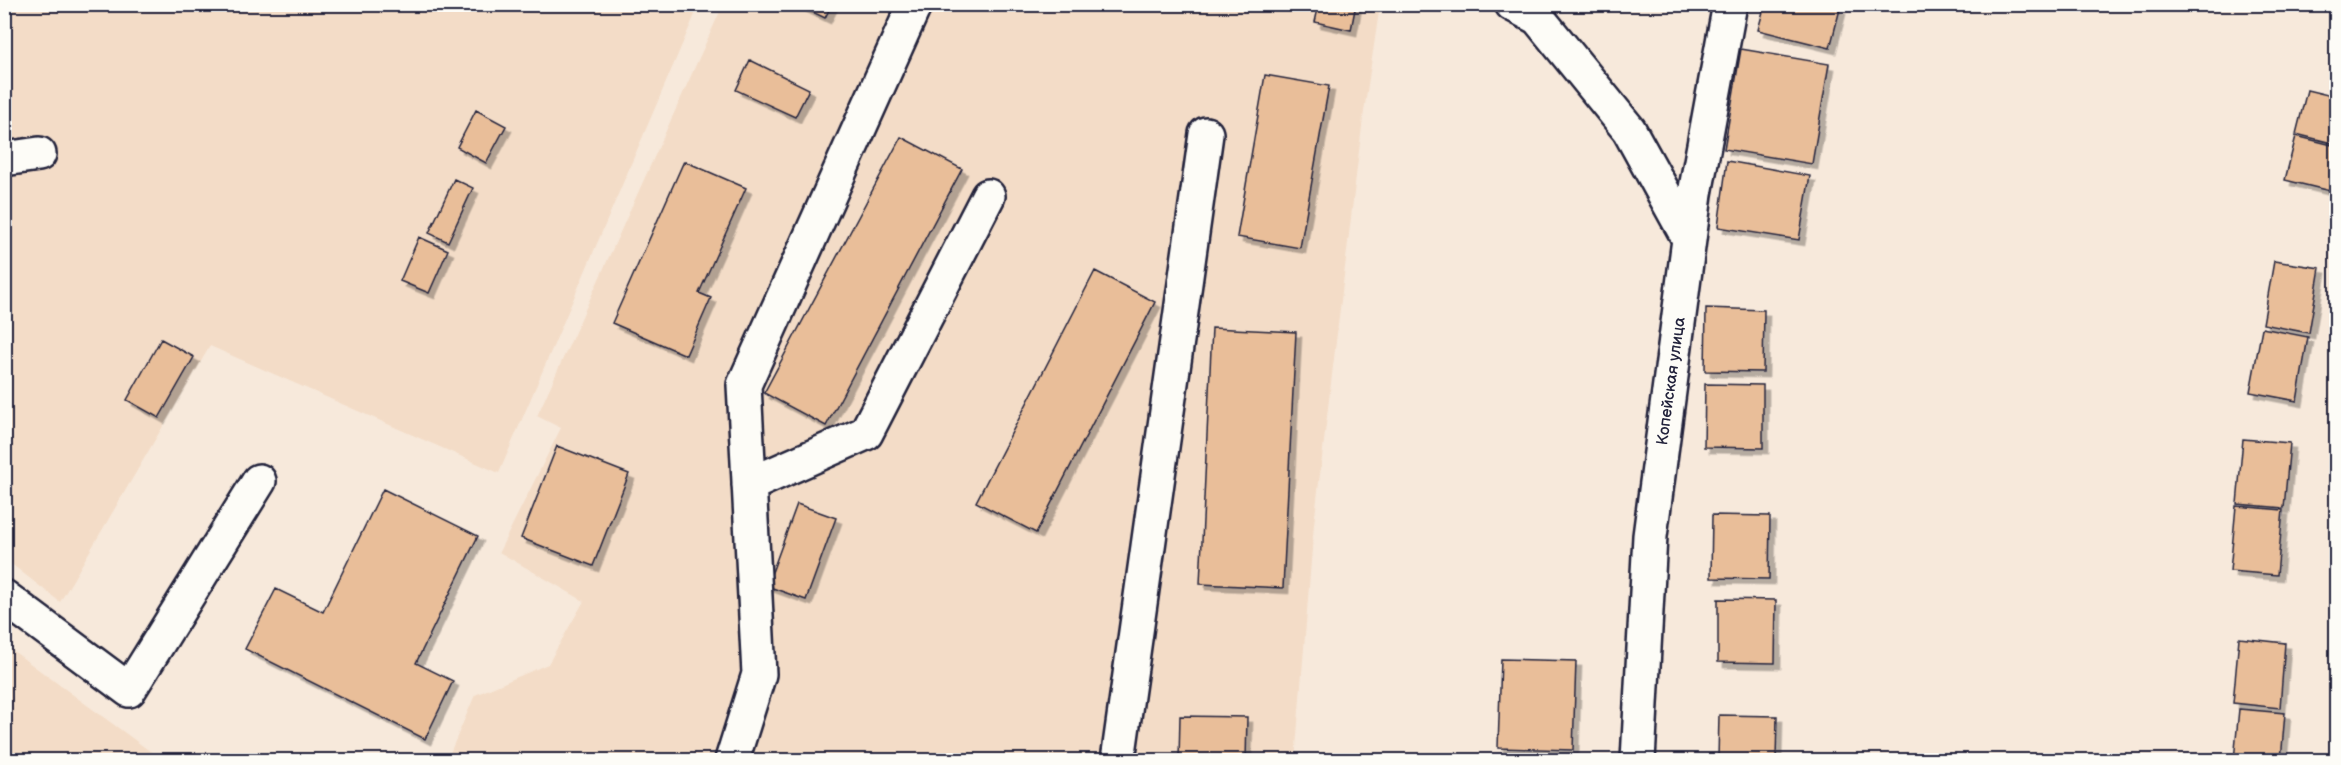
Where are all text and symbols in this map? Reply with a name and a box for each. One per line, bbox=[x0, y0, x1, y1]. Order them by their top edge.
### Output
street label: Копейская улица bbox=[1653, 315, 1690, 446]

